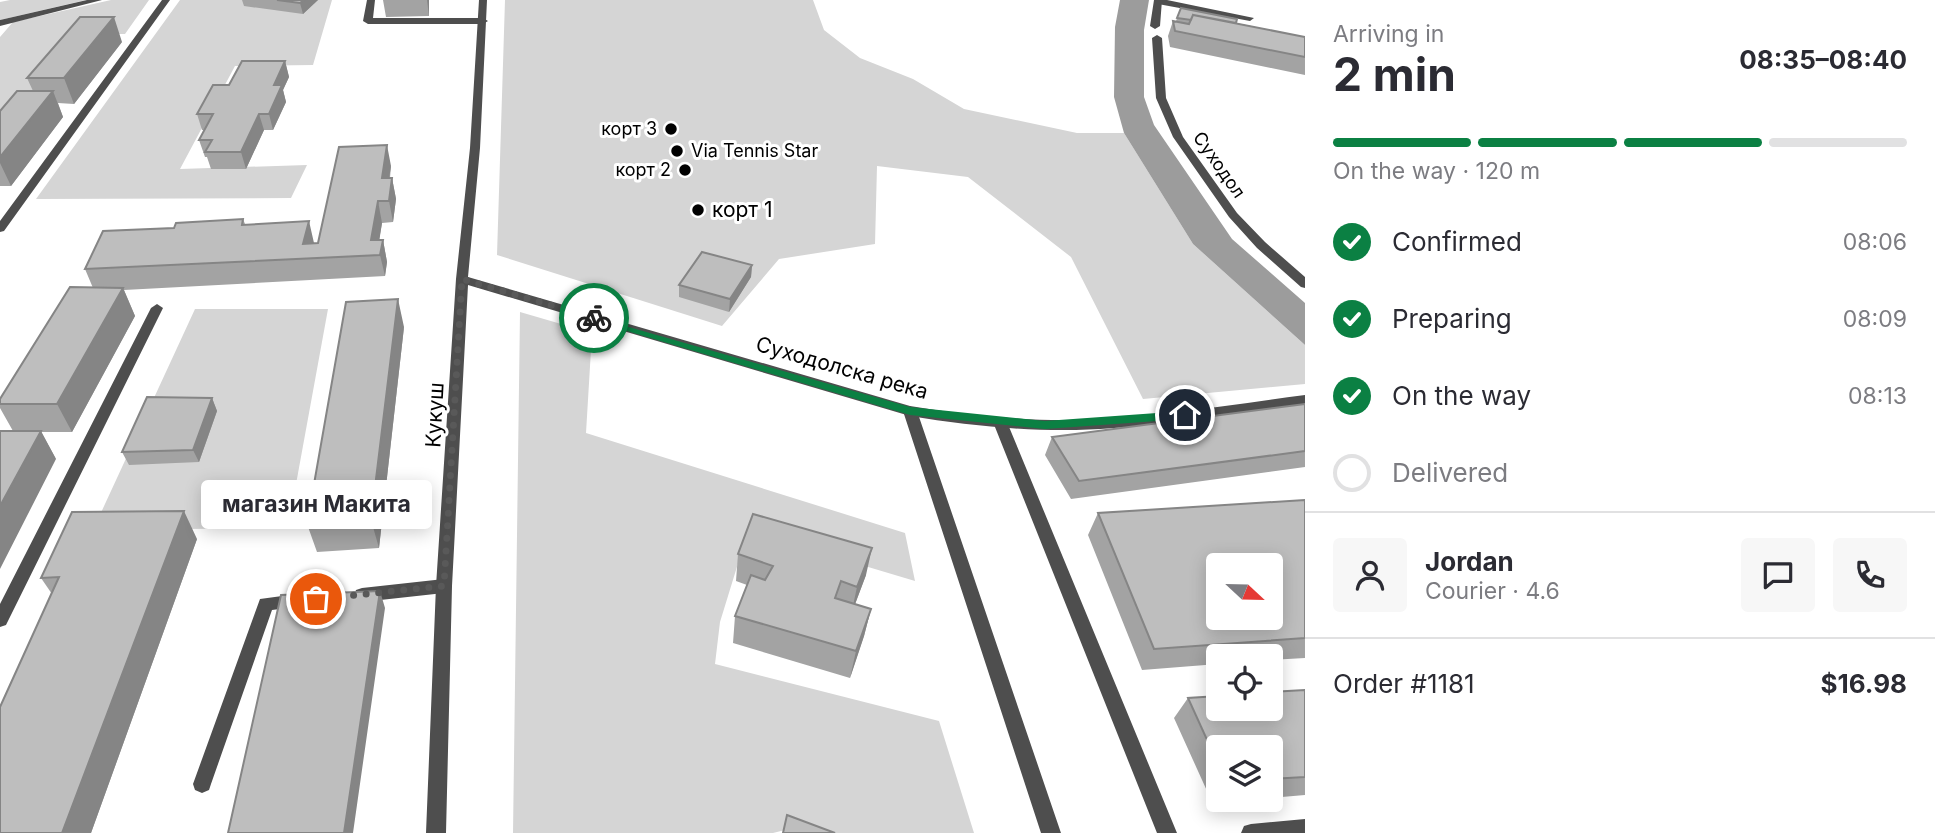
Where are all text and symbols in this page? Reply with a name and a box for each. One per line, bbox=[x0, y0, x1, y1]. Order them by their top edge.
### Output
text: Arriving in bbox=[1333, 20, 1444, 48]
text: 08:35–08:40 bbox=[1739, 44, 1907, 75]
text: 2 min bbox=[1333, 46, 1456, 102]
place label: корт 3 bbox=[601, 118, 657, 139]
marker: корт 3 bbox=[663, 121, 679, 137]
street label: Суходол bbox=[1189, 128, 1250, 202]
place label: Via Tennis Star bbox=[691, 140, 818, 161]
marker: Via Tennis Star bbox=[669, 143, 685, 159]
text: On the way · 120 m bbox=[1333, 157, 1540, 185]
place label: корт 2 bbox=[615, 159, 671, 180]
marker: корт 2 bbox=[677, 162, 693, 178]
place label: корт 1 bbox=[712, 197, 773, 222]
marker: корт 1 bbox=[690, 202, 706, 218]
icon: check bbox=[1333, 223, 1371, 261]
text: Confirmed bbox=[1392, 226, 1522, 257]
text: 08:06 bbox=[1843, 228, 1907, 256]
courier bbox=[559, 283, 629, 353]
icon: bike bbox=[575, 299, 613, 337]
icon: check bbox=[1333, 300, 1371, 338]
text: Preparing bbox=[1392, 303, 1512, 334]
text: 08:09 bbox=[1843, 305, 1907, 333]
street label: Суходолска река bbox=[753, 331, 931, 404]
icon: check bbox=[1333, 377, 1371, 415]
text: On the way bbox=[1392, 380, 1531, 411]
street label: Кукуш bbox=[420, 382, 449, 448]
text: 08:13 bbox=[1848, 382, 1907, 410]
pin bbox=[1155, 385, 1215, 445]
icon: home bbox=[1166, 396, 1204, 434]
text: Delivered bbox=[1392, 457, 1508, 488]
callout: магазин Макита bbox=[201, 480, 432, 529]
text: магазин Макита bbox=[222, 490, 411, 518]
button: person bbox=[1333, 538, 1407, 612]
button: chat bbox=[1741, 538, 1815, 612]
button: phone bbox=[1833, 538, 1907, 612]
text: Jordan bbox=[1425, 546, 1514, 577]
north arrow bbox=[1206, 553, 1283, 630]
map controls bbox=[1206, 553, 1283, 812]
pin bbox=[286, 569, 346, 629]
text: Courier · 4.6 bbox=[1425, 577, 1560, 605]
icon: bag bbox=[297, 580, 335, 618]
button: locate bbox=[1206, 644, 1283, 721]
text: Order #1181 bbox=[1333, 668, 1475, 699]
text: $16.98 bbox=[1820, 668, 1907, 699]
button: layers bbox=[1206, 735, 1283, 812]

